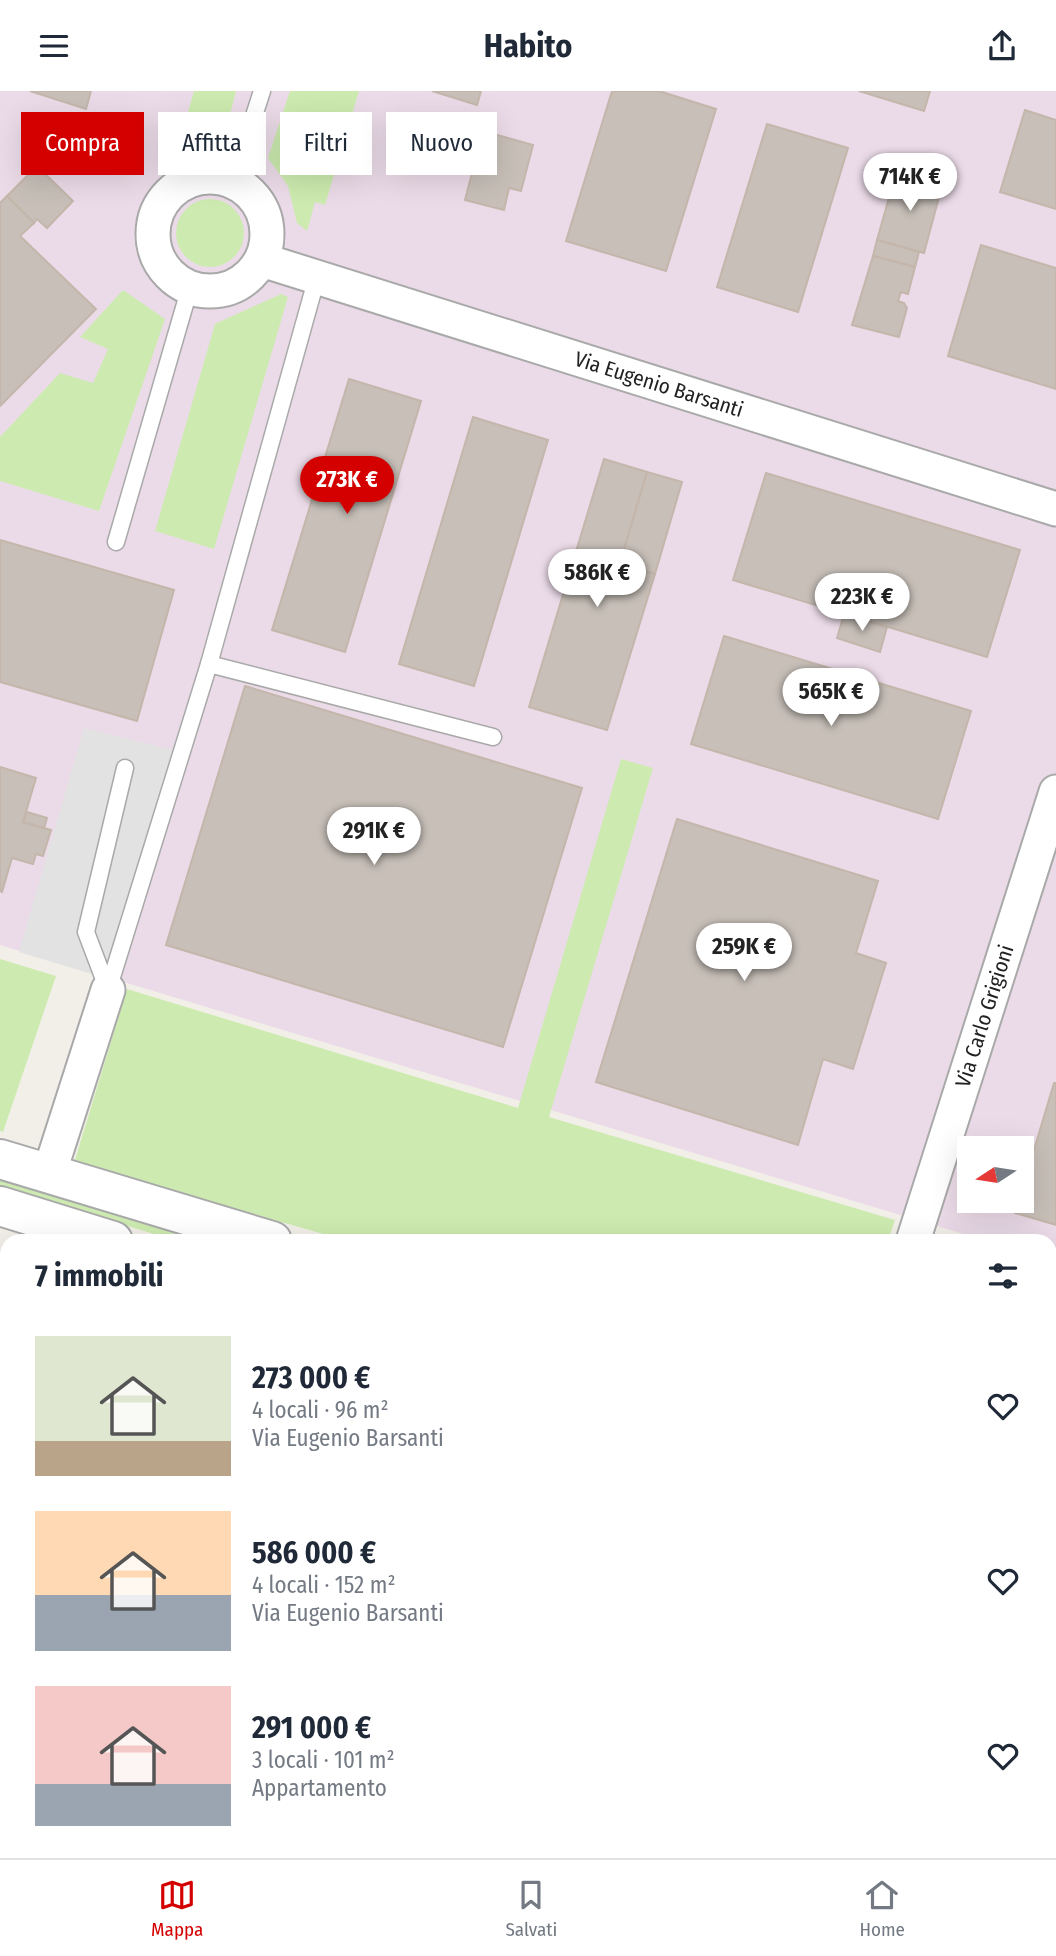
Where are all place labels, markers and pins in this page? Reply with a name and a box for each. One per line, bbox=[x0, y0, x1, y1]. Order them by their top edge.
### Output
pin: 714K € bbox=[853, 153, 967, 213]
pin: 273K € bbox=[290, 457, 404, 516]
pin: 586K € bbox=[540, 549, 654, 609]
pin: 223K € bbox=[805, 573, 919, 633]
pin: 565K € bbox=[774, 669, 888, 728]
pin: 291K € bbox=[317, 807, 431, 867]
pin: 259K € bbox=[687, 923, 801, 983]

